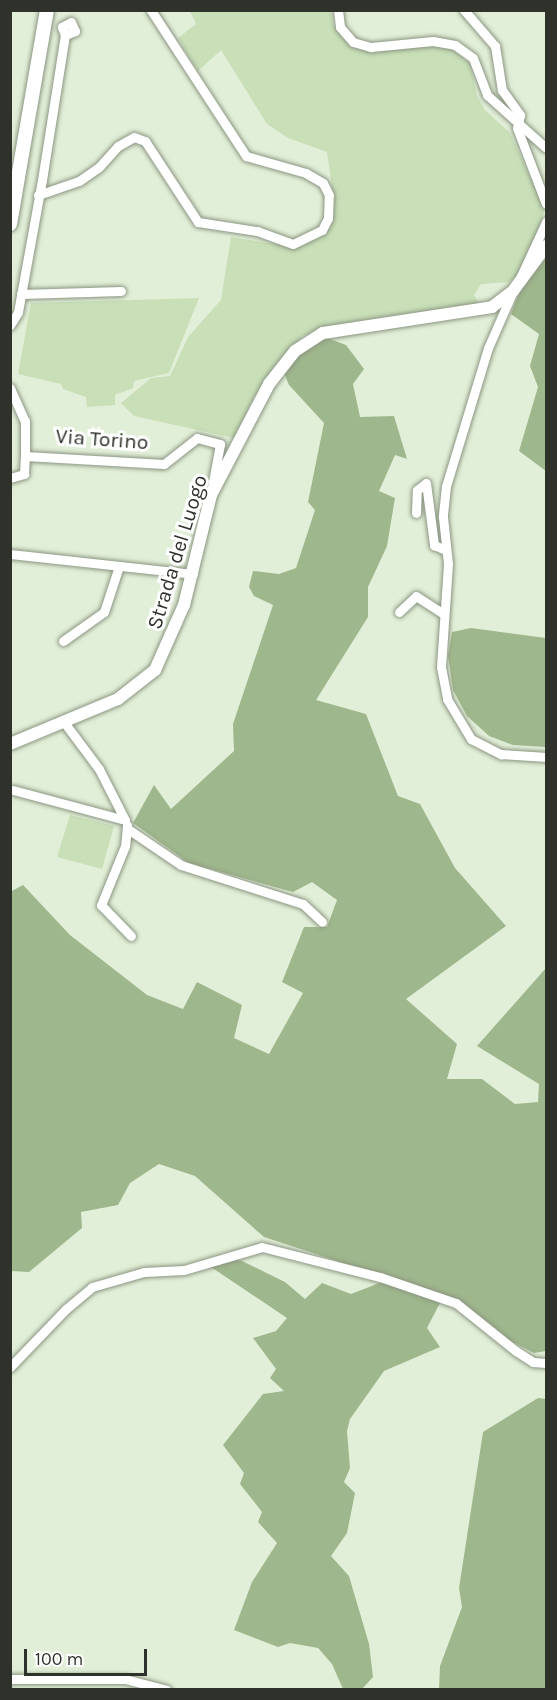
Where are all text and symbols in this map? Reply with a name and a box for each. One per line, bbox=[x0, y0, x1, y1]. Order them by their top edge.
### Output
street label: Via Torino bbox=[55, 423, 149, 455]
street label: Strada del Luogo bbox=[142, 472, 212, 632]
scale bar bbox=[27, 1637, 150, 1675]
text: 100 m bbox=[35, 1648, 83, 1670]

